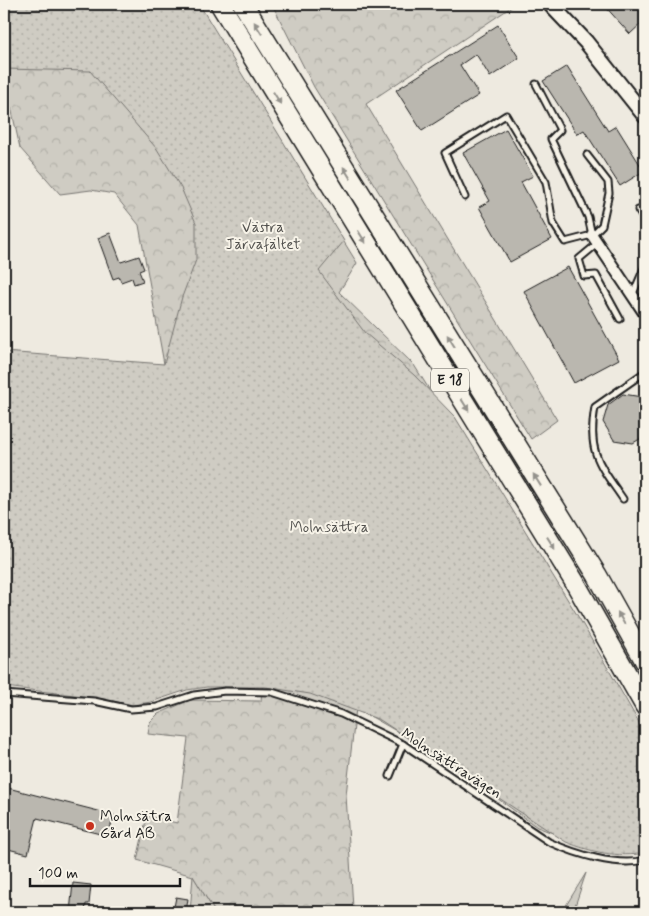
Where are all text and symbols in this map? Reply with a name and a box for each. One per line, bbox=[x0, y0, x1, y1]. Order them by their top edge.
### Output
one-way arrow bbox=[254, 21, 263, 34]
one-way arrow bbox=[272, 92, 281, 105]
one-way arrow bbox=[343, 167, 352, 180]
park label: Västra Järvafältet bbox=[226, 218, 300, 255]
one-way arrow bbox=[357, 230, 366, 243]
one-way arrow bbox=[446, 335, 456, 348]
road number: E 18 bbox=[431, 368, 469, 392]
one-way arrow bbox=[461, 398, 470, 411]
one-way arrow bbox=[532, 473, 541, 486]
park label: Molnsättra bbox=[290, 518, 369, 538]
one-way arrow bbox=[546, 537, 555, 550]
one-way arrow bbox=[617, 612, 626, 625]
street label: Molnsättravägen bbox=[397, 724, 505, 804]
place label: Molnsätra Gård AB bbox=[100, 807, 172, 844]
marker: Molnsätra Gård AB bbox=[84, 820, 96, 832]
scale bar bbox=[30, 856, 180, 888]
text: 100 m bbox=[38, 864, 78, 884]

